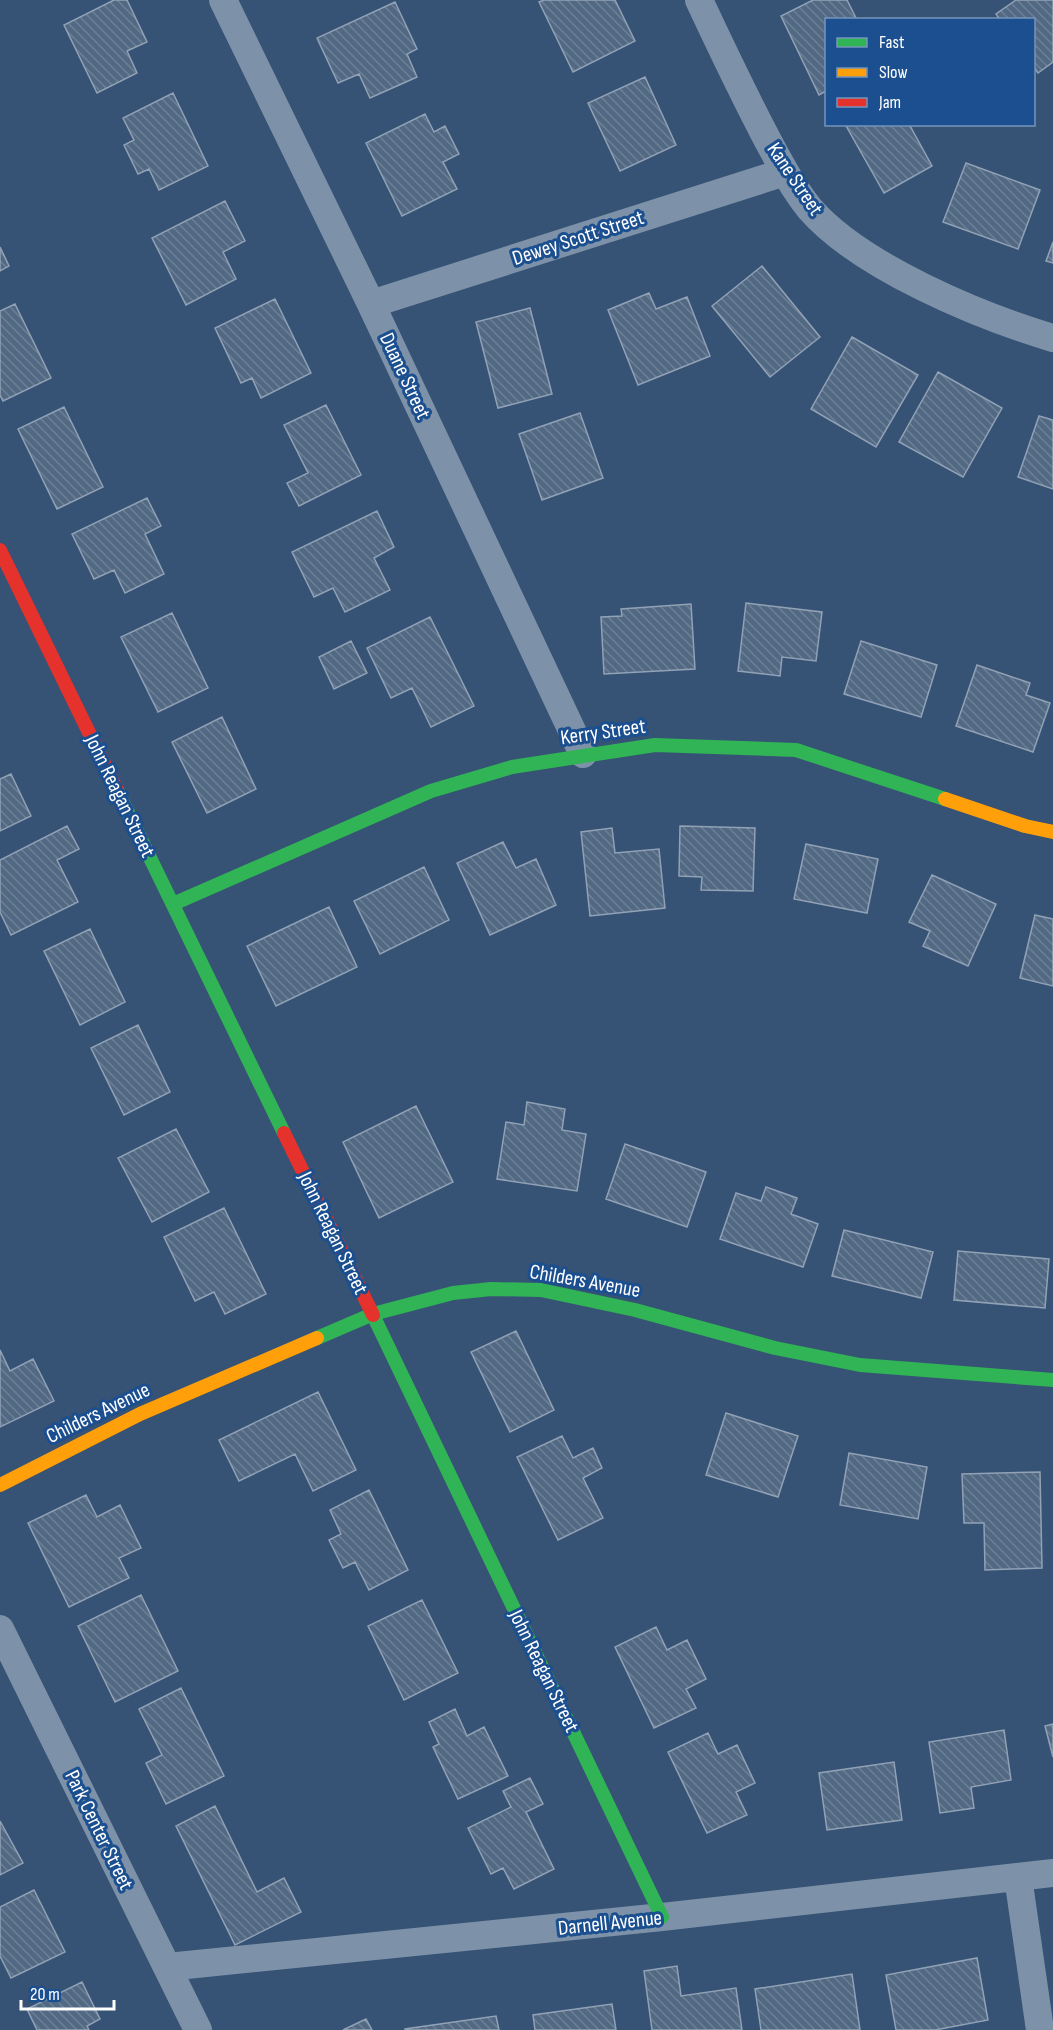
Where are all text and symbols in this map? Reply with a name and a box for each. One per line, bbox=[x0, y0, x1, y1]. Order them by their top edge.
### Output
legend bbox=[825, 18, 1035, 126]
text: Fast bbox=[879, 32, 905, 53]
text: Slow bbox=[879, 62, 908, 83]
text: Jam bbox=[878, 92, 901, 113]
street label: Kane Street bbox=[762, 138, 828, 220]
street label: Dewey Scott Street bbox=[509, 205, 647, 271]
street label: Duane Street bbox=[374, 329, 436, 423]
street label: Kerry Street bbox=[559, 714, 647, 750]
street label: John Reagan Street bbox=[79, 730, 160, 861]
street label: John Reagan Street bbox=[292, 1167, 373, 1298]
street label: Childers Avenue bbox=[528, 1259, 642, 1303]
street label: Childers Avenue bbox=[42, 1377, 154, 1449]
street label: John Reagan Street bbox=[503, 1605, 584, 1736]
street label: Park Center Street bbox=[59, 1766, 139, 1894]
street label: Darnell Avenue bbox=[557, 1905, 663, 1941]
scale bar bbox=[21, 1973, 114, 2011]
text: 20 m bbox=[30, 1984, 60, 2005]

